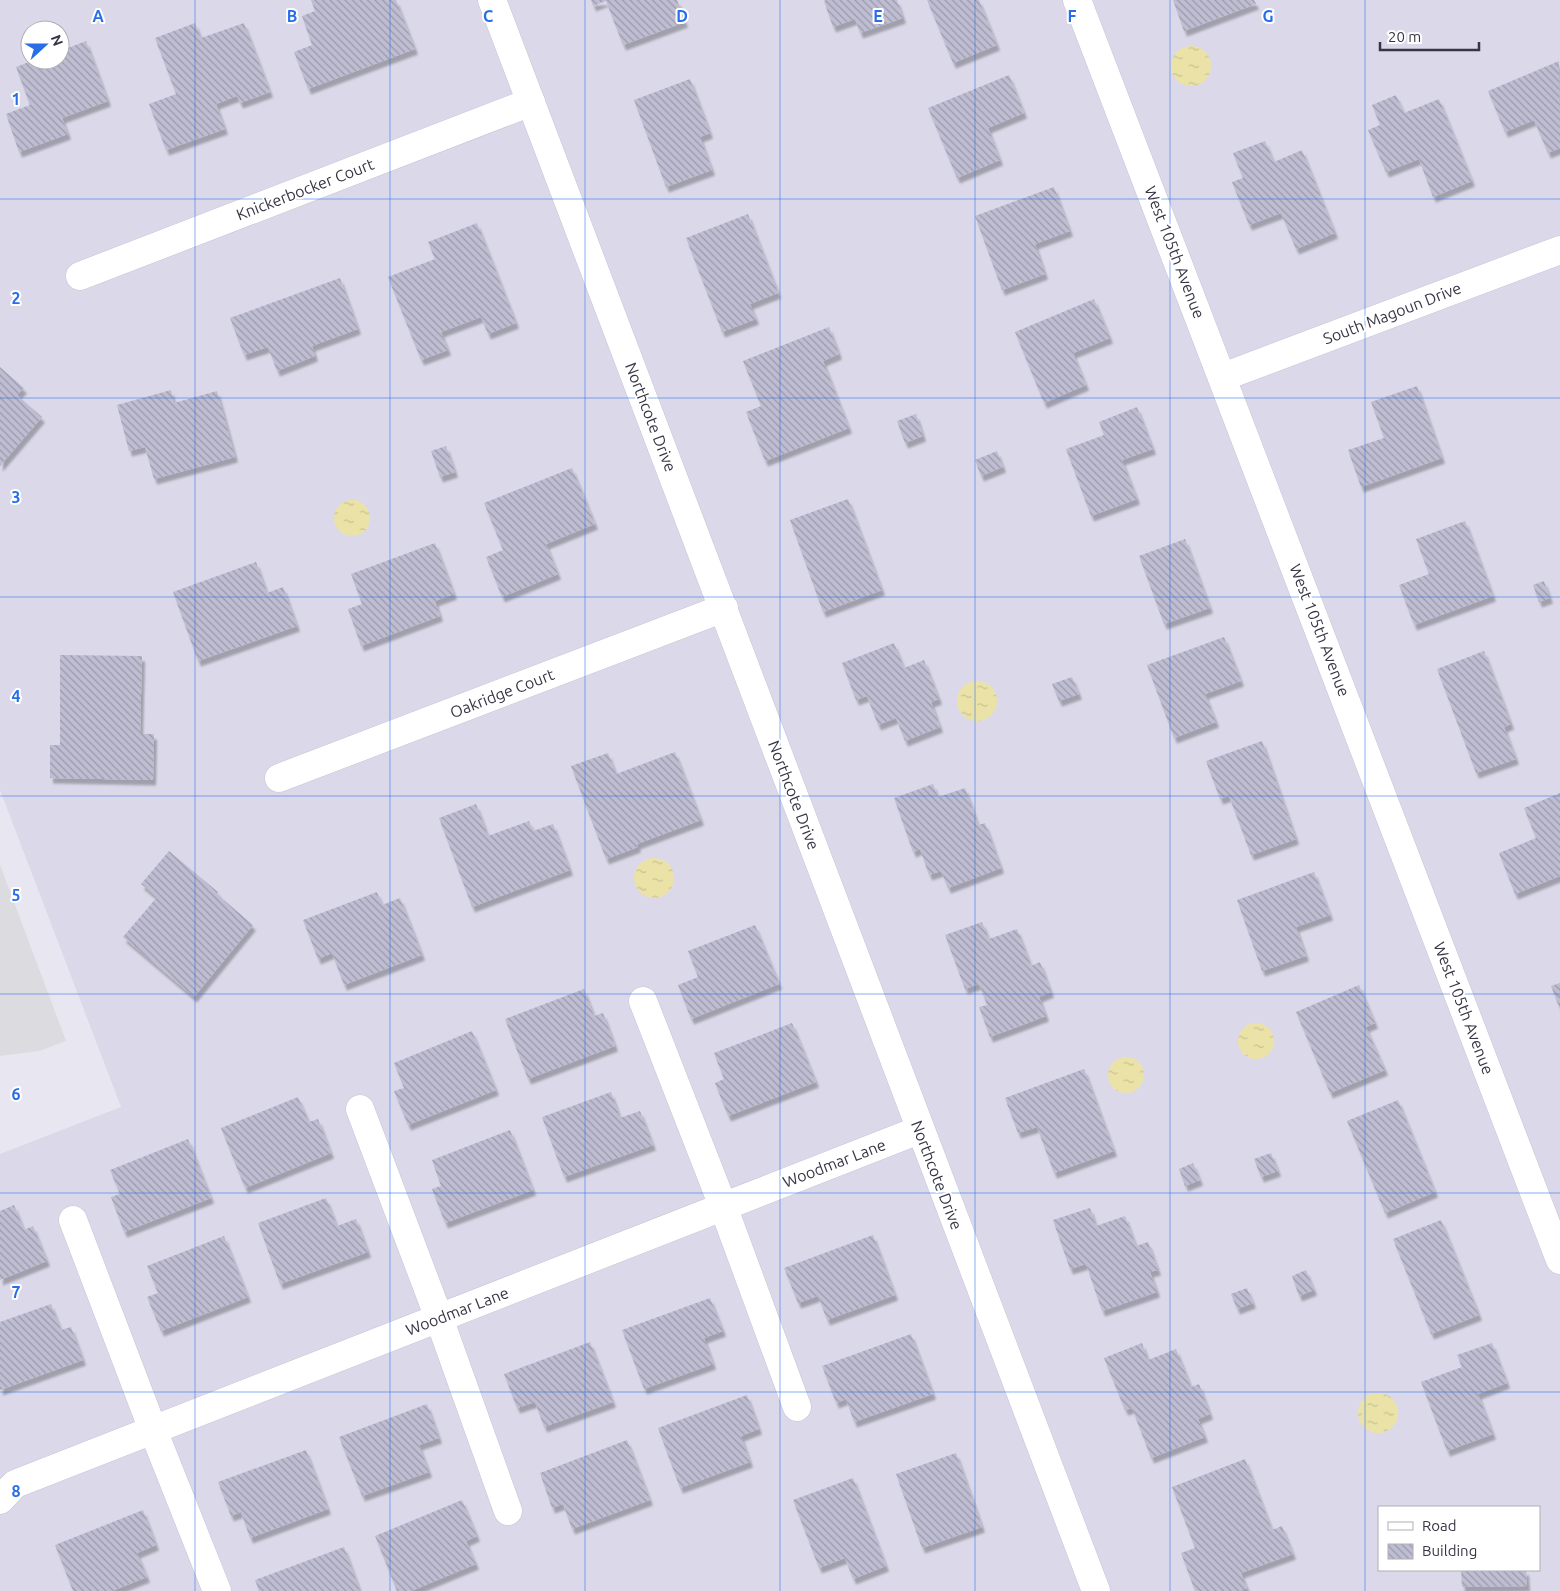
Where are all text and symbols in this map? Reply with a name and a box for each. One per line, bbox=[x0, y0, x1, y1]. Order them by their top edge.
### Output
text: A bbox=[92, 7, 104, 25]
text: B bbox=[287, 7, 297, 25]
text: C bbox=[483, 7, 493, 25]
text: D bbox=[676, 7, 688, 25]
text: E bbox=[873, 7, 883, 25]
text: F bbox=[1068, 7, 1077, 25]
text: G bbox=[1262, 7, 1274, 25]
north arrow bbox=[20, 20, 70, 70]
scale bar bbox=[1380, 20, 1479, 52]
text: 20 m bbox=[1388, 28, 1421, 45]
text: N bbox=[48, 33, 66, 48]
text: 1 bbox=[11, 90, 21, 108]
street label: Knickerbocker Court bbox=[234, 154, 377, 224]
street label: West 105th Avenue bbox=[1141, 183, 1209, 321]
street label: South Magoun Drive bbox=[1320, 278, 1464, 348]
text: 2 bbox=[11, 289, 21, 307]
street label: Northcote Drive bbox=[622, 360, 680, 474]
text: 3 bbox=[11, 488, 21, 506]
street label: West 105th Avenue bbox=[1286, 561, 1354, 699]
street label: Oakridge Court bbox=[447, 665, 557, 721]
text: 4 bbox=[11, 687, 21, 705]
street label: Northcote Drive bbox=[765, 738, 823, 852]
text: 5 bbox=[11, 886, 21, 904]
street label: West 105th Avenue bbox=[1430, 939, 1498, 1077]
text: 6 bbox=[11, 1085, 21, 1103]
street label: Northcote Drive bbox=[908, 1118, 966, 1232]
street label: Woodmar Lane bbox=[780, 1135, 888, 1191]
text: 7 bbox=[11, 1283, 21, 1301]
street label: Woodmar Lane bbox=[403, 1283, 511, 1339]
text: 8 bbox=[11, 1482, 21, 1500]
legend bbox=[1378, 1506, 1540, 1571]
text: Road bbox=[1422, 1517, 1457, 1534]
text: Building bbox=[1422, 1542, 1477, 1559]

